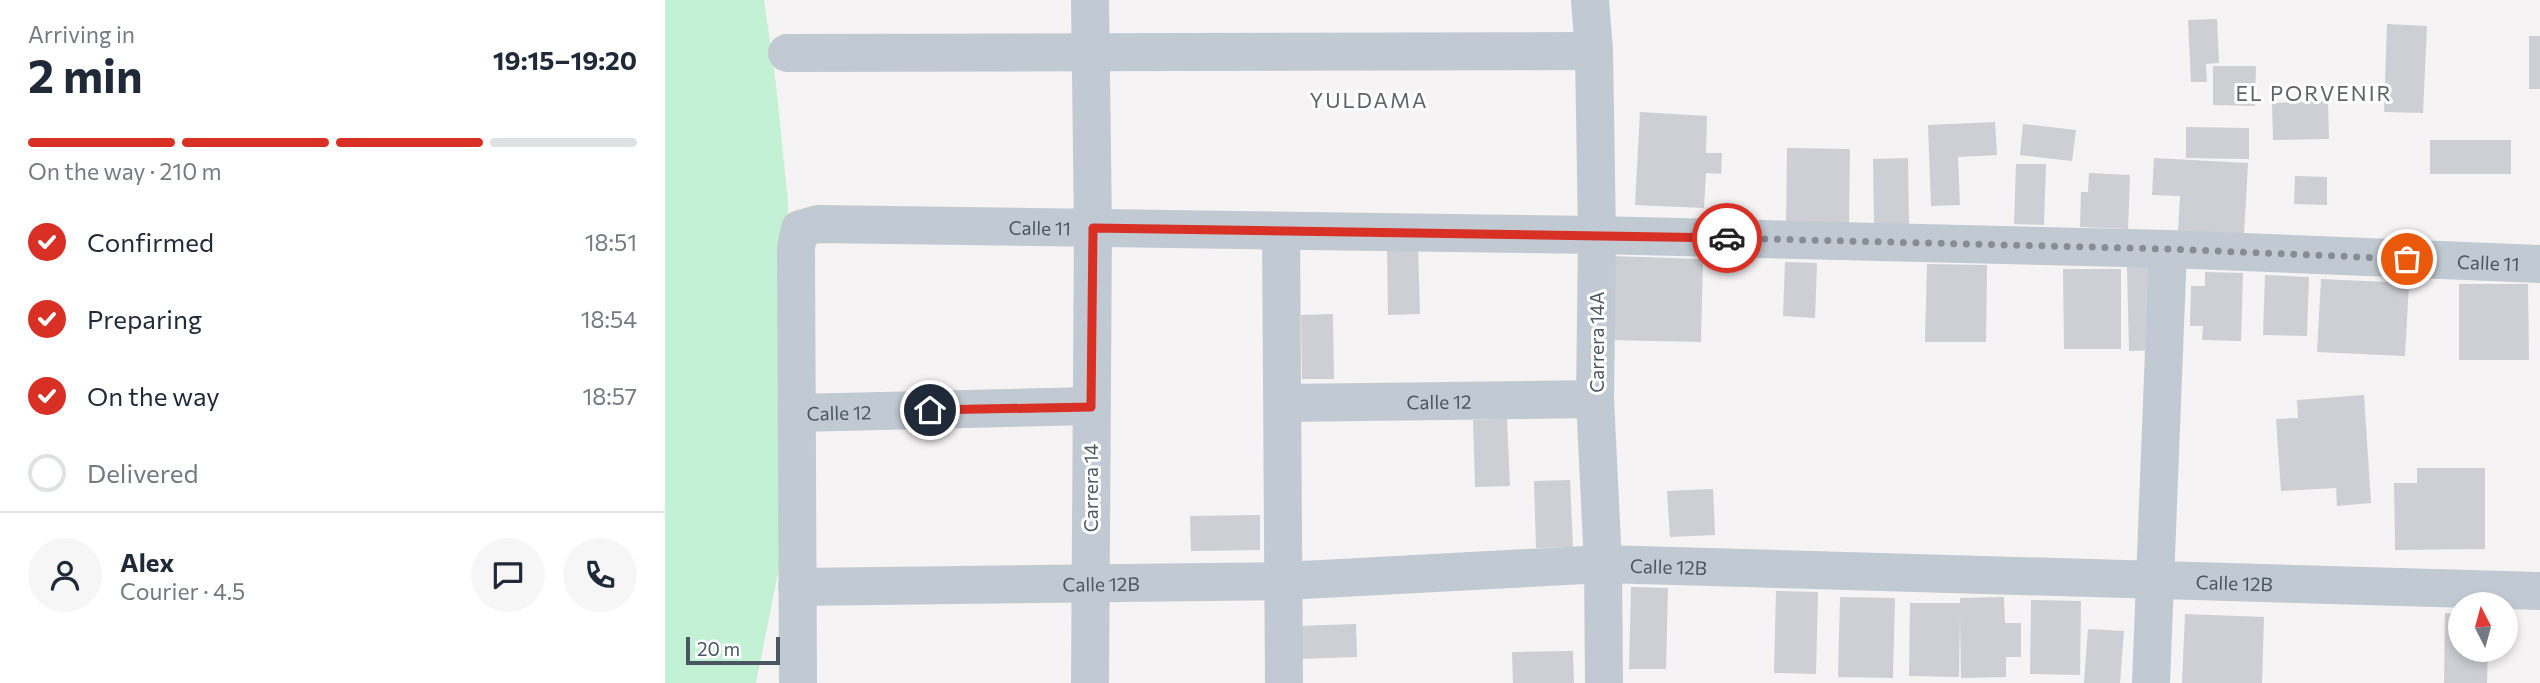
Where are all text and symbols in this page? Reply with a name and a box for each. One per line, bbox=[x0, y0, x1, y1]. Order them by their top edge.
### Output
text: Arriving in bbox=[28, 20, 135, 48]
text: 19:15–19:20 bbox=[493, 44, 637, 75]
text: 2 min bbox=[28, 46, 143, 102]
district label: EL PORVENIR bbox=[2235, 80, 2393, 105]
district label: YULDAMA bbox=[1310, 87, 1428, 112]
text: On the way · 210 m bbox=[28, 157, 222, 185]
courier bbox=[1692, 203, 1762, 273]
street label: Calle 11 bbox=[1008, 215, 1071, 239]
icon: car bbox=[1708, 219, 1746, 257]
icon: check bbox=[28, 223, 66, 261]
text: Confirmed bbox=[87, 226, 214, 257]
text: 18:51 bbox=[585, 228, 637, 256]
pin bbox=[2377, 229, 2437, 289]
icon: bag bbox=[2388, 240, 2426, 278]
street label: Calle 11 bbox=[2457, 249, 2520, 275]
street label: Carrera 14A bbox=[1585, 291, 1608, 393]
icon: check bbox=[28, 300, 66, 338]
text: Preparing bbox=[87, 303, 202, 334]
text: 18:54 bbox=[581, 305, 637, 333]
icon: check bbox=[28, 377, 66, 415]
text: On the way bbox=[87, 380, 220, 411]
pin bbox=[900, 380, 960, 440]
text: 18:57 bbox=[582, 382, 637, 410]
street label: Calle 12 bbox=[1406, 389, 1472, 413]
icon: home bbox=[911, 391, 949, 429]
street label: Calle 12 bbox=[806, 400, 872, 424]
street label: Carrera 14 bbox=[1079, 444, 1102, 532]
text: Delivered bbox=[87, 457, 198, 488]
button: person bbox=[28, 538, 102, 612]
button: chat bbox=[471, 538, 545, 612]
button: phone bbox=[563, 538, 637, 612]
text: Alex bbox=[120, 546, 174, 577]
street label: Calle 12B bbox=[1630, 553, 1707, 578]
street label: Calle 12B bbox=[2195, 570, 2273, 595]
street label: Calle 12B bbox=[1062, 571, 1140, 595]
text: Courier · 4.5 bbox=[120, 577, 245, 605]
north arrow bbox=[2448, 592, 2518, 662]
map controls bbox=[2448, 592, 2518, 662]
scale bar bbox=[686, 634, 781, 666]
text: 20 m bbox=[697, 637, 740, 660]

